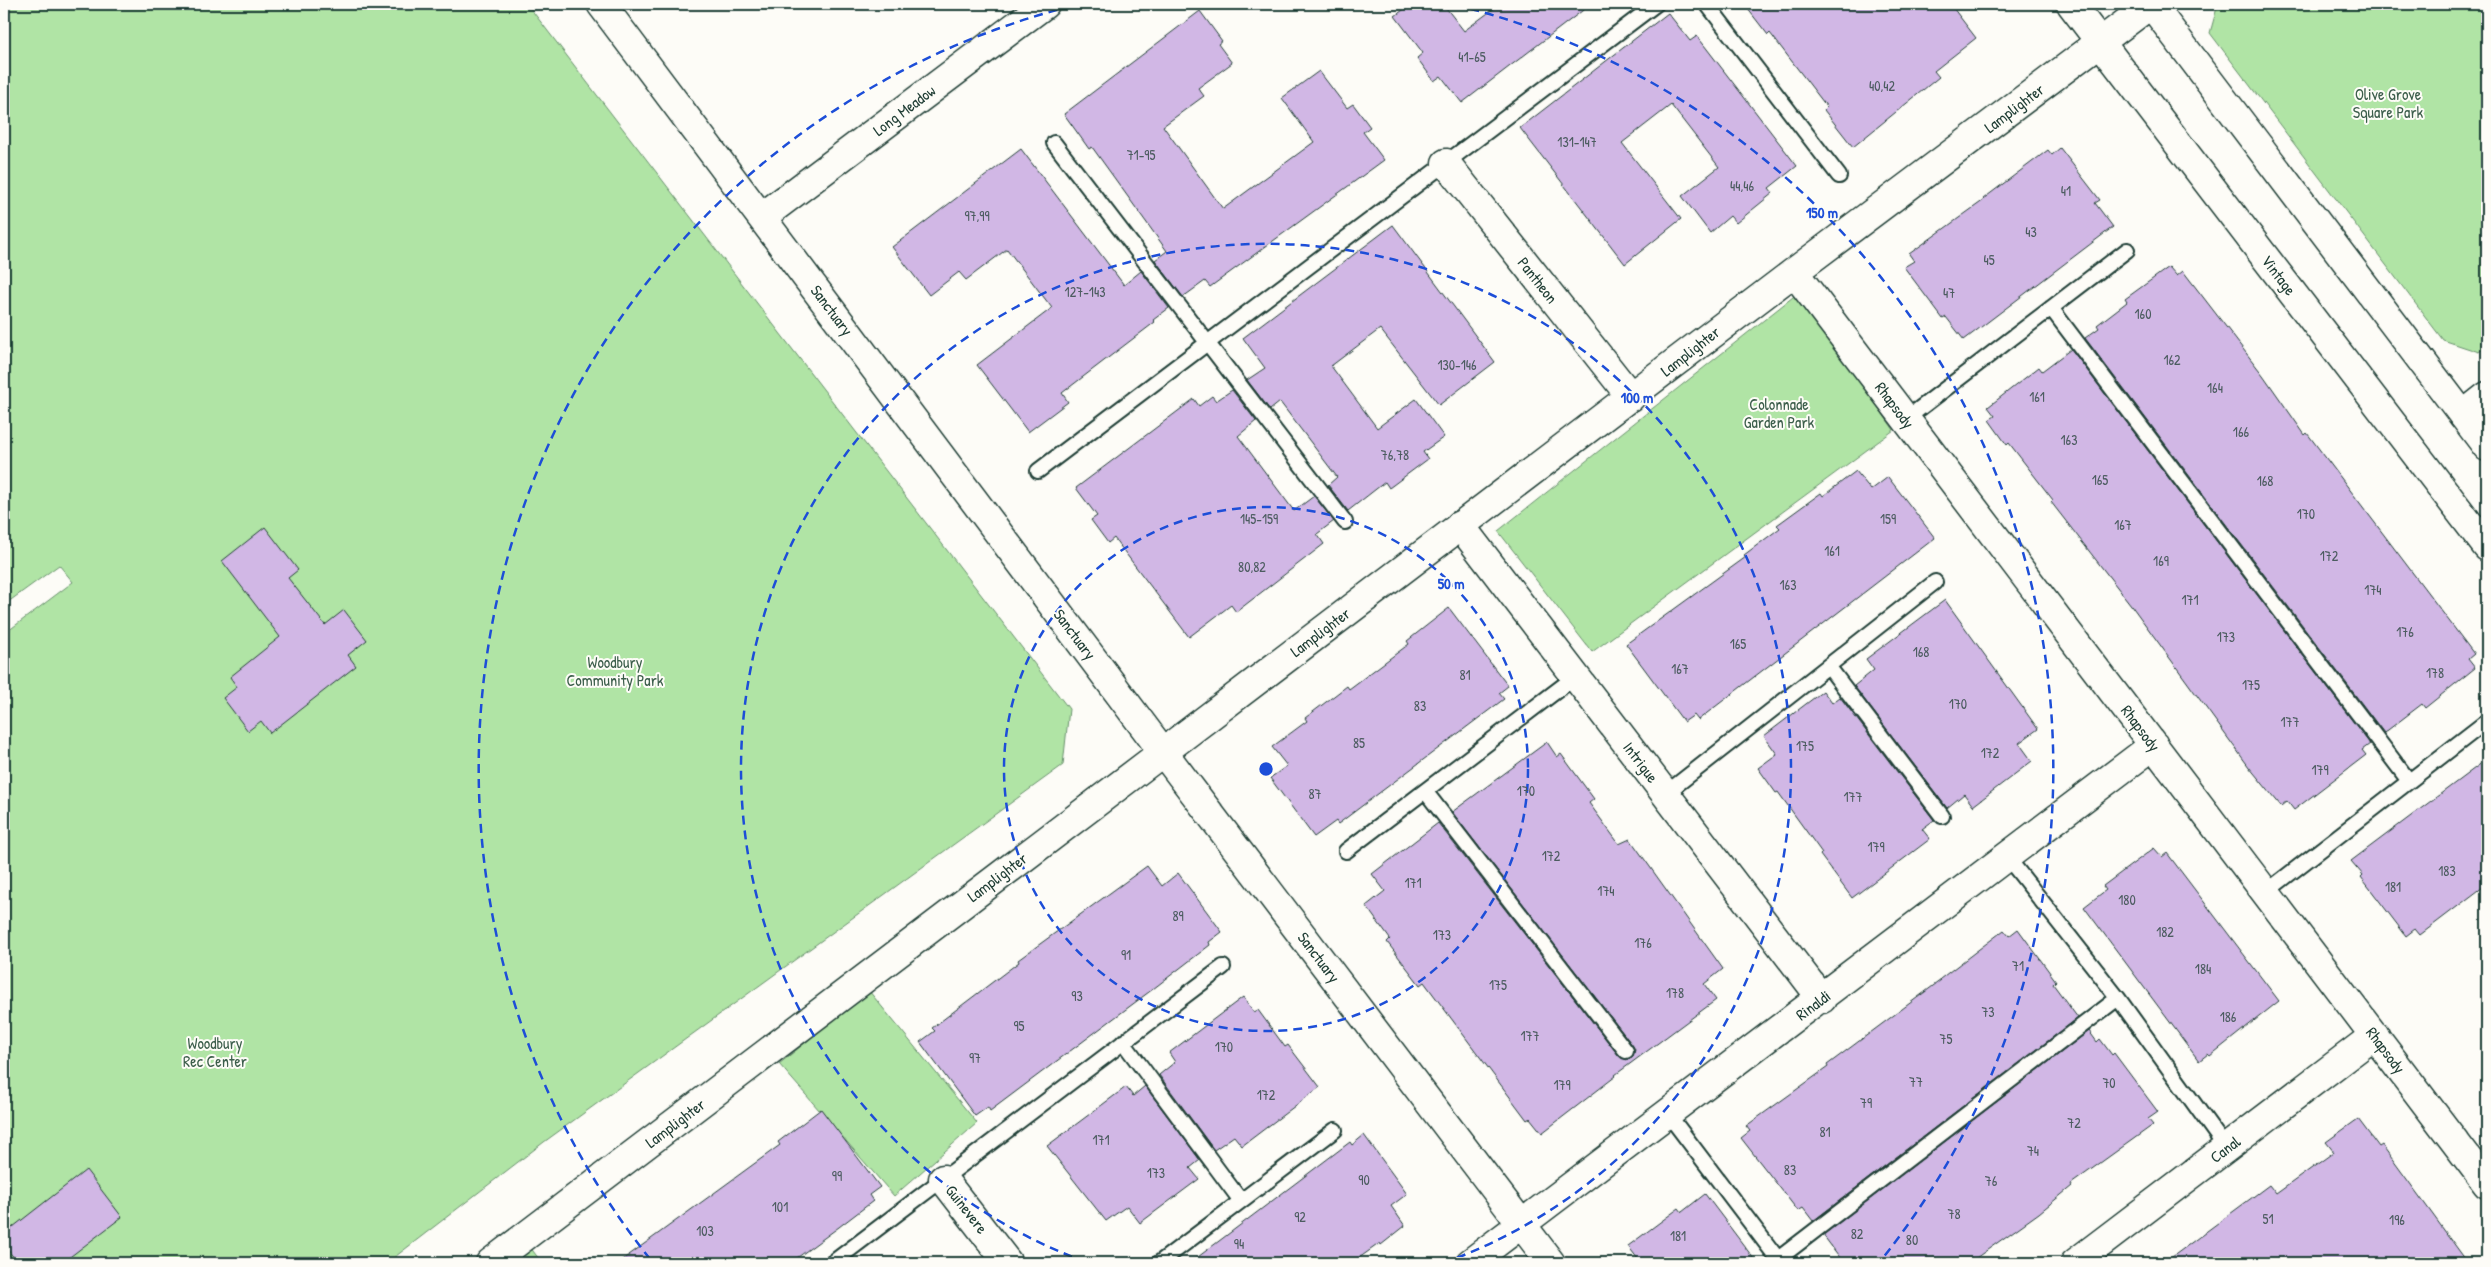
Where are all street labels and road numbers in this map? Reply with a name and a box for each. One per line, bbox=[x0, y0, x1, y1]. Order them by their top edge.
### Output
street label: Lamplighter bbox=[1980, 78, 2048, 138]
street label: Long Meadow bbox=[868, 79, 940, 141]
street label: Vintage bbox=[2257, 250, 2302, 300]
street label: Pantheon bbox=[1513, 252, 1563, 308]
street label: Sanctuary bbox=[806, 280, 858, 340]
street label: Lamplighter bbox=[1656, 321, 1724, 381]
street label: Rhapsody bbox=[1870, 377, 1920, 433]
street label: Lamplighter bbox=[1286, 602, 1354, 662]
street label: Sanctuary bbox=[1049, 604, 1101, 664]
street label: Rhapsody bbox=[2116, 700, 2166, 756]
street label: Intrigue bbox=[1618, 737, 1664, 788]
street label: Lamplighter bbox=[963, 847, 1031, 907]
street label: Sanctuary bbox=[1293, 927, 1345, 987]
street label: Rinaldi bbox=[1791, 985, 1835, 1025]
street label: Rhapsody bbox=[2361, 1022, 2411, 1078]
street label: Lamplighter bbox=[641, 1093, 709, 1153]
street label: Canal bbox=[2205, 1130, 2245, 1168]
street label: Guinevere bbox=[941, 1180, 993, 1239]

